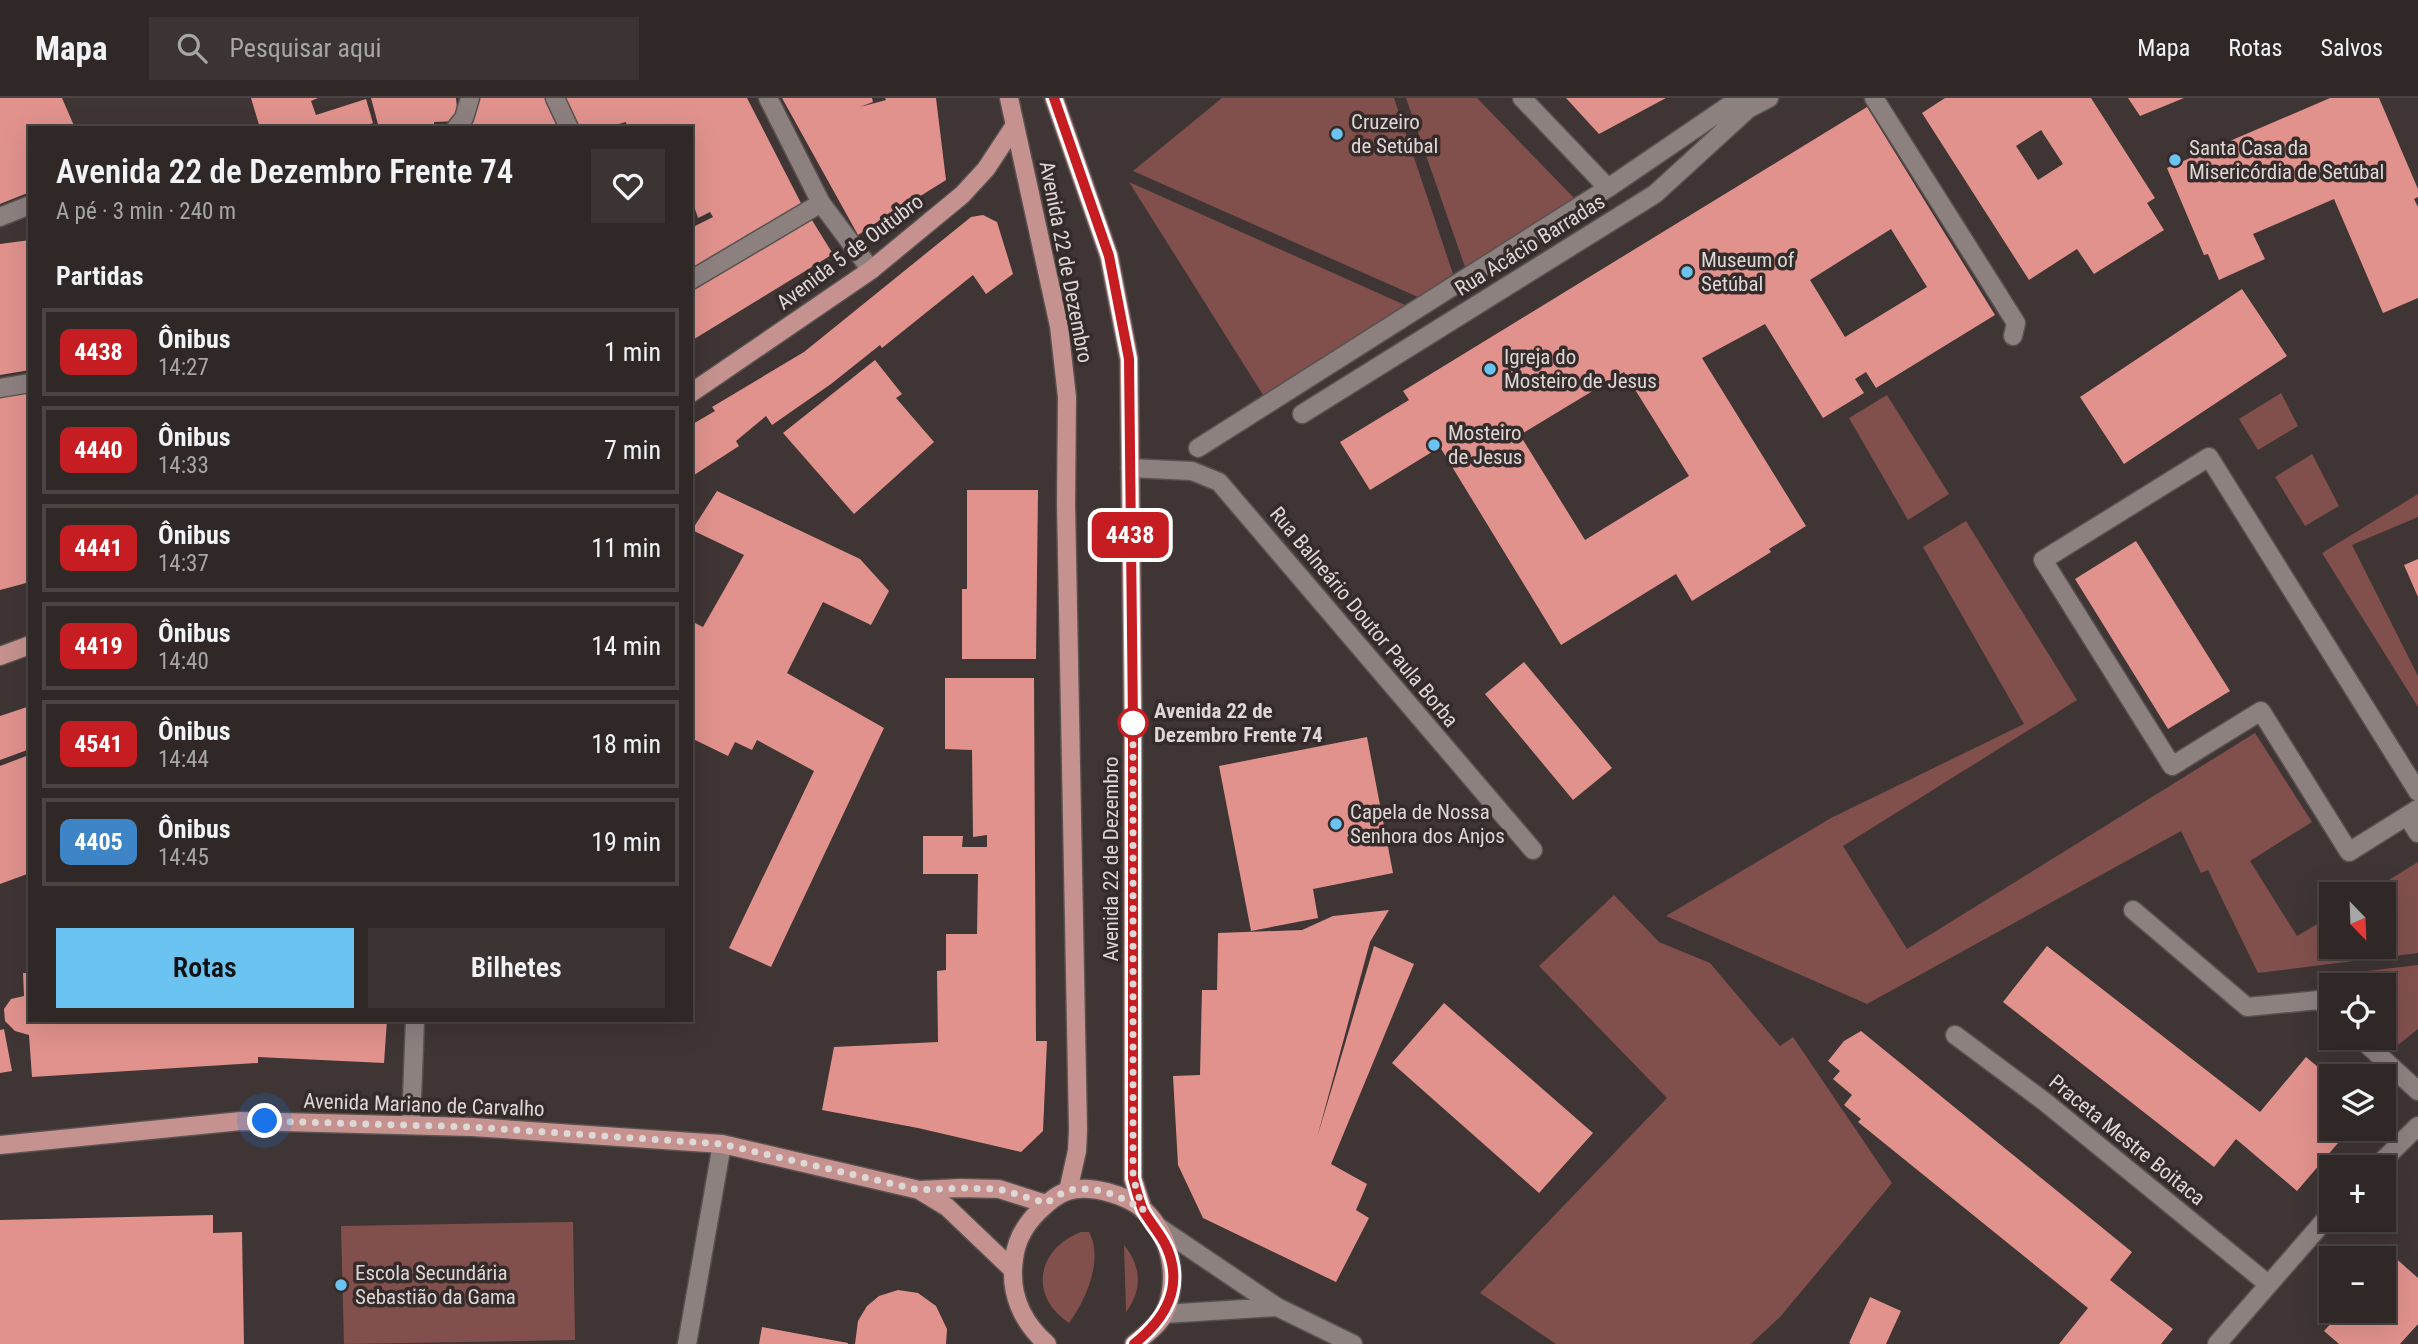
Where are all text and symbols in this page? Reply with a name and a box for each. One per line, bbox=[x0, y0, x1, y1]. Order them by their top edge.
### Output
search box bbox=[149, 17, 639, 80]
text: Mapa bbox=[35, 29, 107, 68]
icon: search bbox=[173, 29, 211, 67]
text: Pesquisar aqui bbox=[229, 33, 382, 63]
text: Mapa bbox=[2137, 34, 2190, 62]
text: Rotas bbox=[2228, 34, 2282, 62]
text: Salvos bbox=[2320, 34, 2383, 62]
place label: Cruzeiro de Setúbal bbox=[1351, 110, 1438, 158]
marker: Cruzeiro de Setúbal bbox=[1329, 126, 1345, 142]
place label: Santa Casa da Misericórdia de Setúbal bbox=[2189, 136, 2384, 184]
button: heart bbox=[591, 149, 665, 223]
text: Avenida 22 de Dezembro Frente 74 bbox=[56, 152, 513, 191]
marker: Santa Casa da Misericórdia de Setúbal bbox=[2167, 152, 2183, 168]
street label: Avenida 22 de Dezembro bbox=[1035, 159, 1097, 365]
street label: Avenida 5 de Outubro bbox=[772, 189, 928, 315]
street label: Rua Acácio Barradas bbox=[1451, 189, 1609, 301]
text: A pé · 3 min · 240 m bbox=[56, 198, 236, 225]
place label: Museum of Setúbal bbox=[1701, 248, 1795, 296]
text: Partidas bbox=[56, 261, 144, 291]
marker: Museum of Setúbal bbox=[1679, 264, 1695, 280]
text: Ônibus bbox=[158, 324, 231, 354]
text: 1 min bbox=[604, 337, 661, 367]
text: 4438 bbox=[74, 338, 123, 366]
place label: Igreja do Mosteiro de Jesus bbox=[1504, 345, 1657, 393]
text: 14:27 bbox=[158, 354, 209, 381]
marker: Igreja do Mosteiro de Jesus bbox=[1482, 361, 1498, 377]
place label: Mosteiro de Jesus bbox=[1448, 421, 1522, 469]
text: Ônibus bbox=[158, 422, 231, 452]
text: 7 min bbox=[604, 435, 661, 465]
text: 4440 bbox=[74, 436, 123, 464]
marker: Mosteiro de Jesus bbox=[1426, 437, 1442, 453]
text: 14:33 bbox=[158, 452, 209, 479]
street label: Rua Balneário Doutor Paula Borba bbox=[1265, 502, 1463, 732]
line badge: 4438 bbox=[1081, 512, 1179, 558]
text: Ônibus bbox=[158, 520, 231, 550]
text: 4438 bbox=[1106, 521, 1154, 549]
text: 11 min bbox=[591, 533, 661, 563]
text: 4441 bbox=[74, 534, 123, 562]
text: 14:37 bbox=[158, 550, 209, 577]
text: Ônibus bbox=[158, 618, 231, 648]
text: 14 min bbox=[591, 631, 661, 661]
text: 4419 bbox=[74, 632, 123, 660]
text: 14:40 bbox=[158, 648, 209, 675]
place label: Avenida 22 de Dezembro Frente 74 bbox=[1154, 699, 1323, 747]
marker: Avenida 22 de Dezembro Frente 74 bbox=[1118, 708, 1148, 738]
text: Ônibus bbox=[158, 716, 231, 746]
text: 18 min bbox=[591, 729, 661, 759]
text: 4541 bbox=[74, 730, 123, 758]
text: 14:44 bbox=[158, 746, 209, 773]
street label: Avenida 22 de Dezembro bbox=[1099, 757, 1123, 961]
place label: Capela de Nossa Senhora dos Anjos bbox=[1350, 800, 1505, 848]
text: Ônibus bbox=[158, 814, 231, 844]
marker: Capela de Nossa Senhora dos Anjos bbox=[1328, 816, 1344, 832]
text: 19 min bbox=[591, 827, 661, 857]
text: 4405 bbox=[74, 828, 123, 856]
text: 14:45 bbox=[158, 844, 209, 871]
north arrow bbox=[2319, 882, 2396, 959]
map controls bbox=[2319, 882, 2396, 1323]
button: Rotas bbox=[56, 928, 354, 1008]
button: Bilhetes bbox=[368, 928, 665, 1008]
button: locate bbox=[2319, 973, 2396, 1050]
button: layers bbox=[2319, 1064, 2396, 1141]
street label: Praceta Mestre Boitaca bbox=[2044, 1070, 2210, 1210]
street label: Avenida Mariano de Carvalho bbox=[303, 1089, 545, 1121]
your location bbox=[247, 1103, 282, 1138]
button: + bbox=[2319, 1155, 2396, 1232]
button: − bbox=[2319, 1246, 2396, 1323]
place label: Escola Secundária Sebastião da Gama bbox=[355, 1261, 516, 1309]
marker: Escola Secundária Sebastião da Gama bbox=[333, 1277, 349, 1293]

